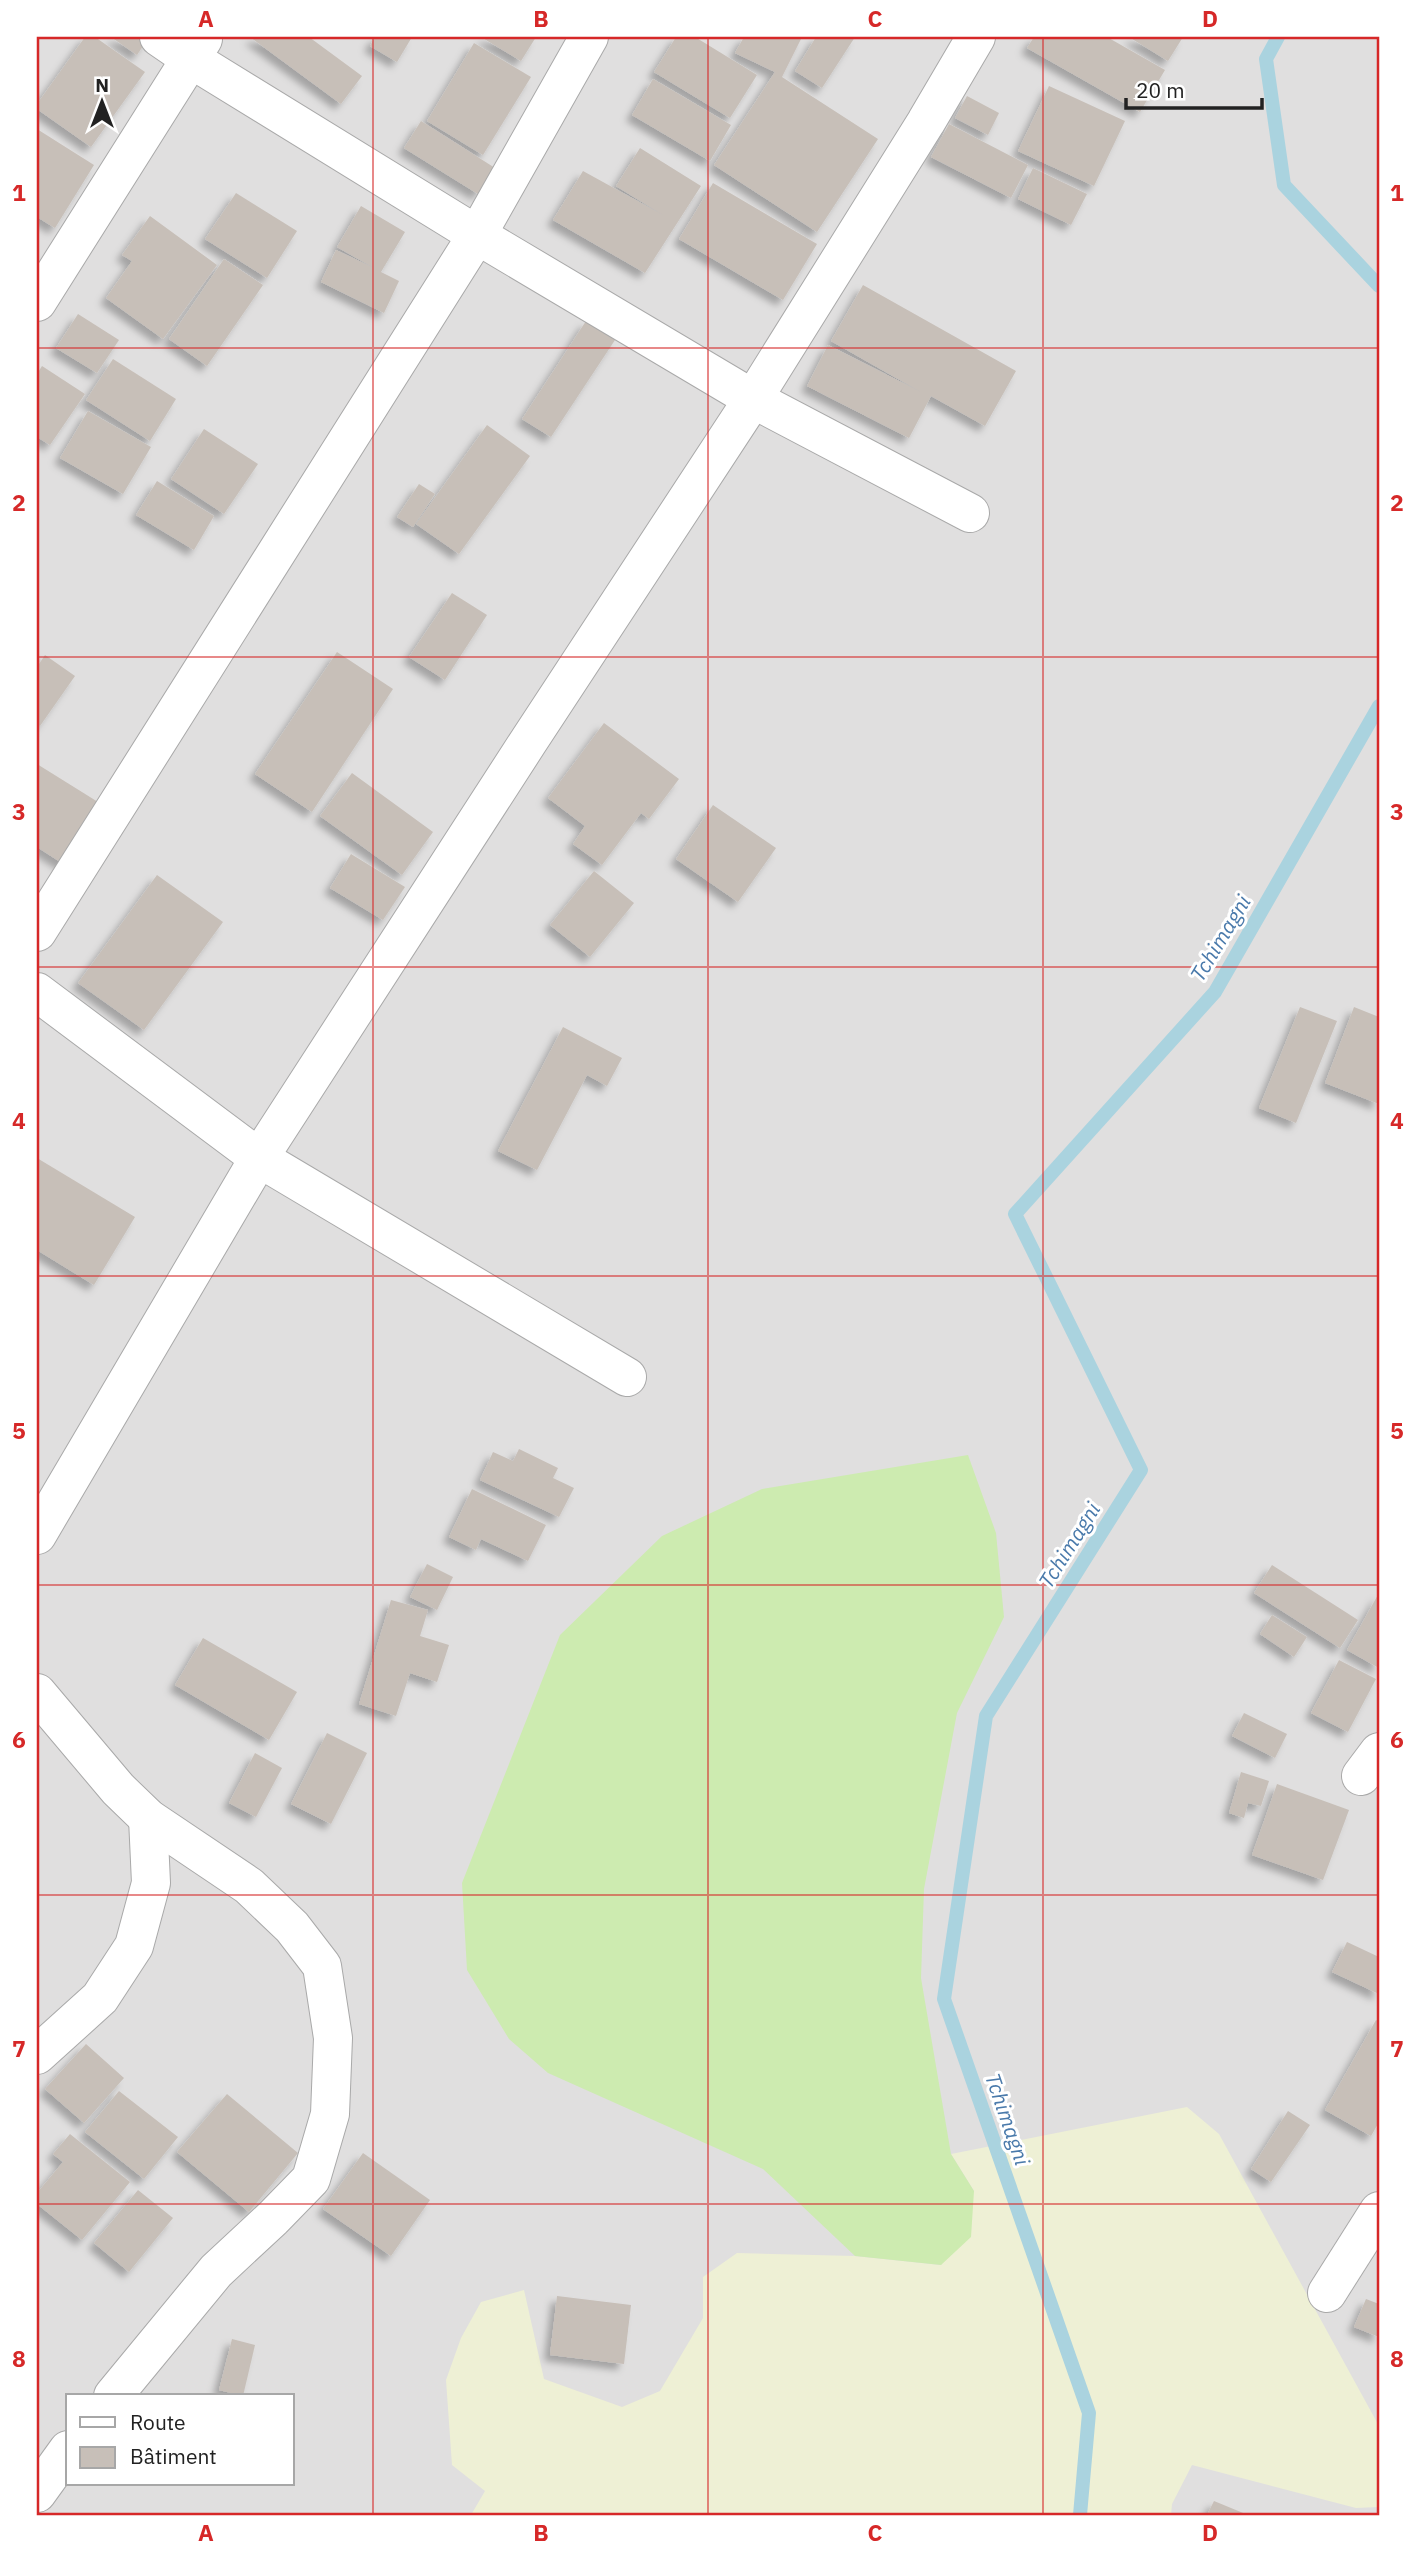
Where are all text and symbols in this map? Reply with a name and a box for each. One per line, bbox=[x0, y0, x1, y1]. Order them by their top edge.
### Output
text: A bbox=[198, 3, 214, 33]
text: B bbox=[533, 3, 549, 33]
text: C bbox=[868, 3, 883, 33]
text: D bbox=[1202, 3, 1218, 33]
north arrow bbox=[66, 66, 136, 136]
scale bar bbox=[1126, 66, 1262, 110]
text: N bbox=[95, 73, 109, 97]
text: 20 m bbox=[1136, 76, 1185, 104]
text: 1 bbox=[12, 177, 26, 207]
text: 1 bbox=[1390, 177, 1404, 207]
text: 2 bbox=[12, 487, 26, 517]
text: 2 bbox=[1390, 487, 1404, 517]
text: 3 bbox=[12, 796, 26, 826]
text: 3 bbox=[1390, 796, 1404, 826]
water label: Tchimagni bbox=[1183, 889, 1257, 986]
text: 4 bbox=[12, 1105, 26, 1135]
text: 4 bbox=[1390, 1105, 1404, 1135]
text: 5 bbox=[12, 1415, 26, 1445]
text: 5 bbox=[1390, 1415, 1404, 1445]
water label: Tchimagni bbox=[1032, 1496, 1107, 1593]
text: 6 bbox=[12, 1724, 26, 1754]
text: 6 bbox=[1390, 1724, 1404, 1754]
text: 7 bbox=[12, 2033, 26, 2063]
text: 7 bbox=[1390, 2033, 1404, 2063]
water label: Tchimagni bbox=[979, 2069, 1037, 2169]
text: 8 bbox=[12, 2343, 26, 2373]
text: 8 bbox=[1390, 2343, 1404, 2373]
legend bbox=[66, 2394, 294, 2486]
text: Route bbox=[130, 2408, 186, 2436]
text: Bâtiment bbox=[130, 2442, 217, 2470]
text: A bbox=[198, 2517, 214, 2547]
text: B bbox=[533, 2517, 549, 2547]
text: C bbox=[868, 2517, 883, 2547]
text: D bbox=[1202, 2517, 1218, 2547]

